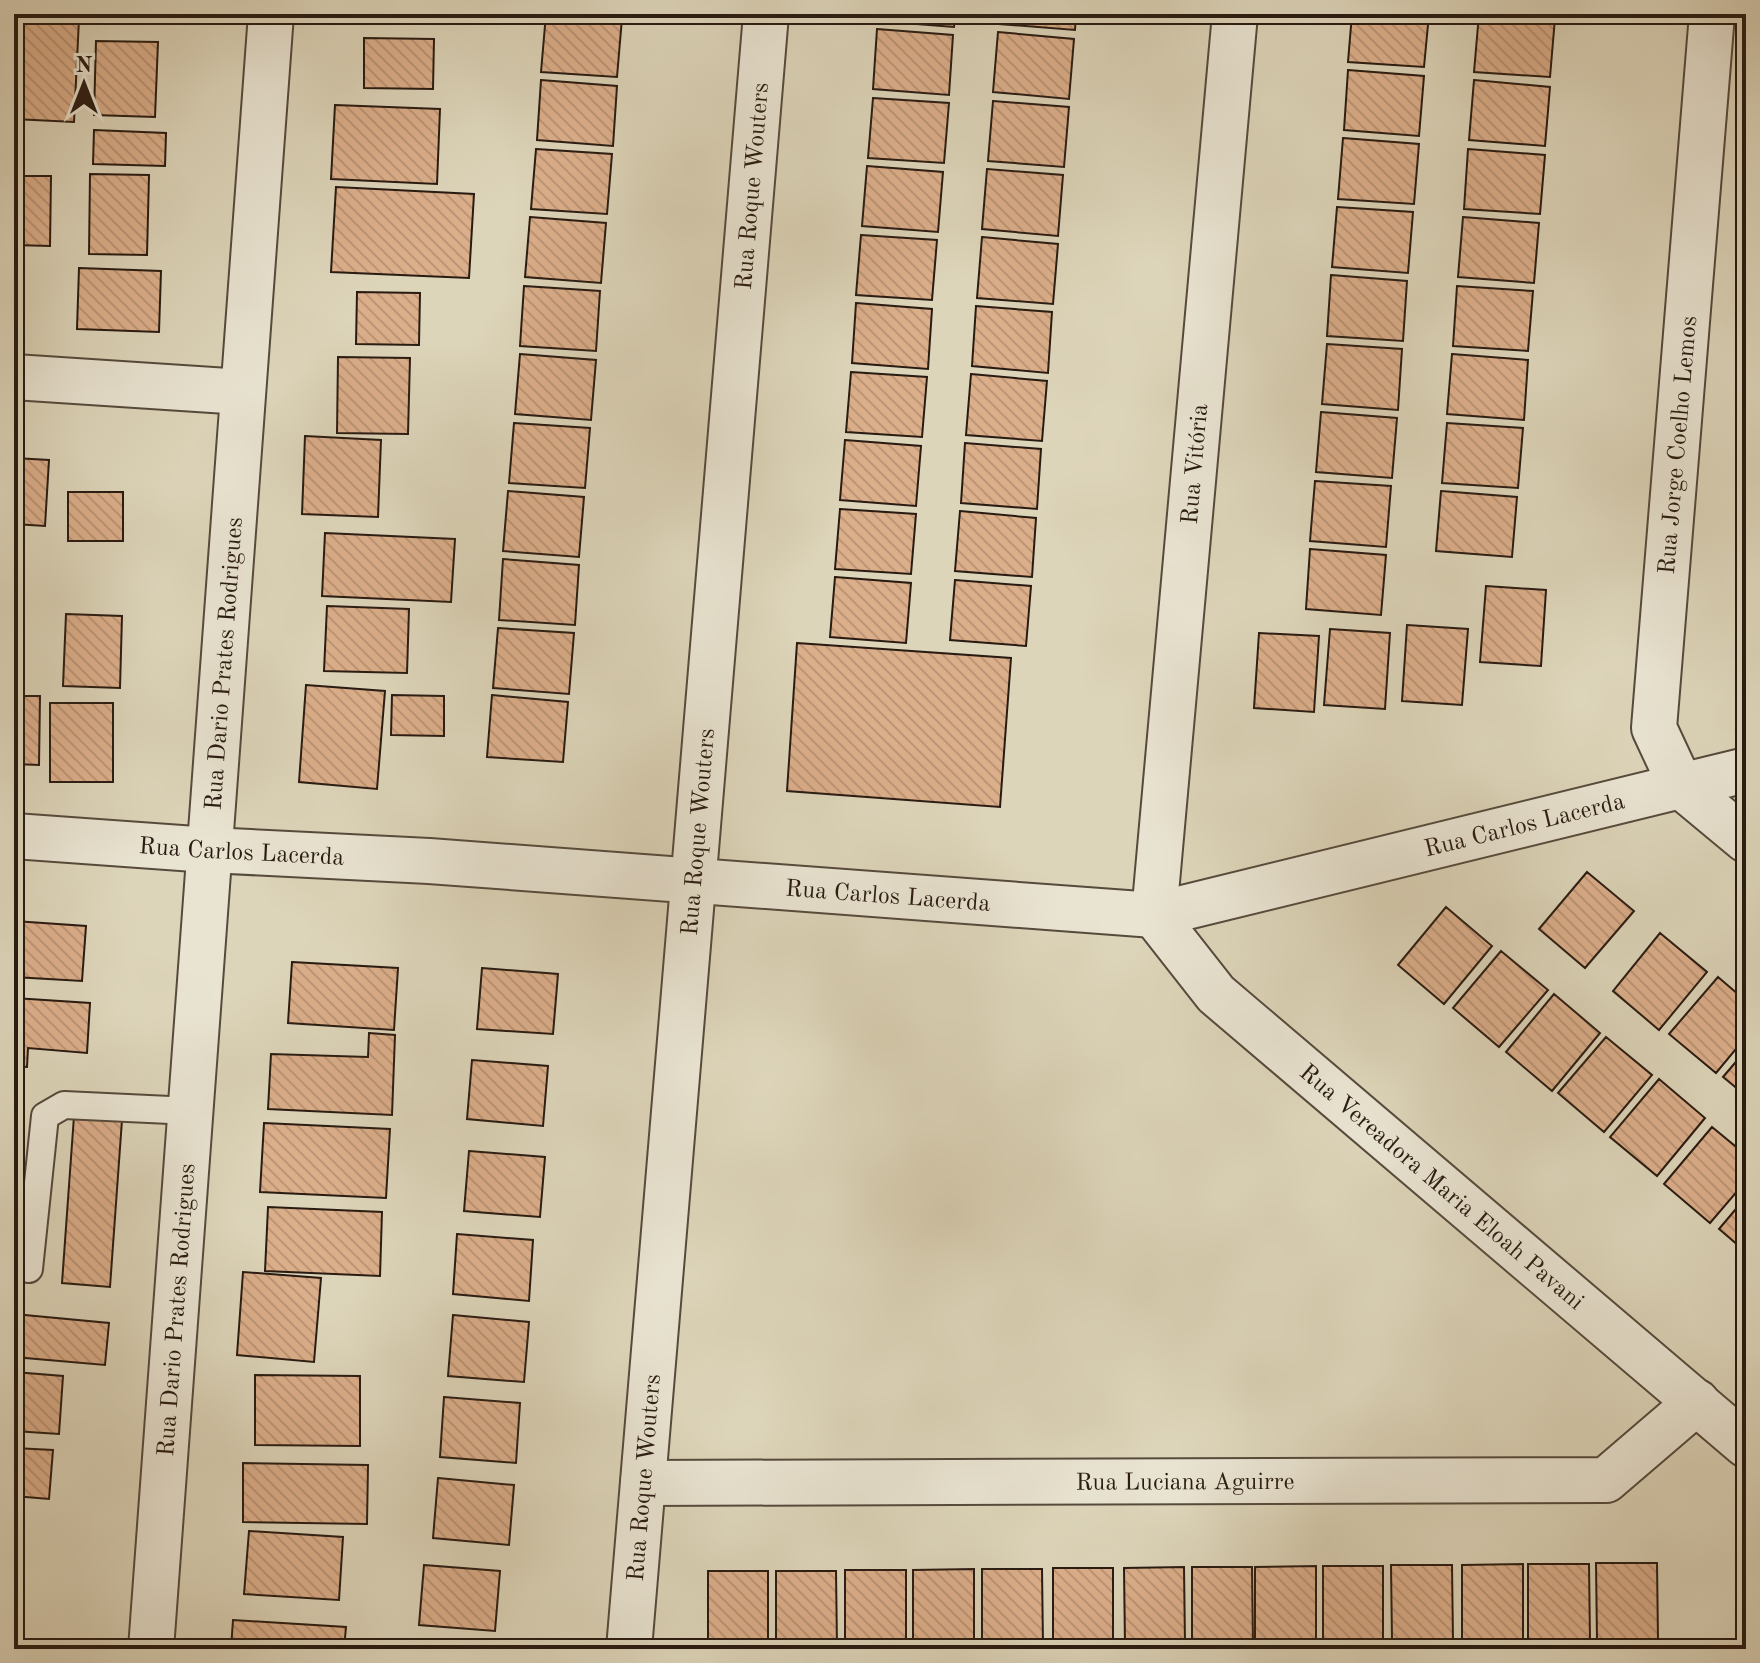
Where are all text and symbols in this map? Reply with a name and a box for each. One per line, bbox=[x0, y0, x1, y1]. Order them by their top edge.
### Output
north arrow bbox=[44, 44, 124, 124]
text: N bbox=[76, 55, 93, 77]
street label: Rua Roque Wouters bbox=[733, 82, 774, 291]
street label: Rua Jorge Coelho Lemos bbox=[1656, 315, 1702, 576]
street label: Rua Vitória bbox=[1179, 403, 1213, 525]
street label: Rua Dario Prates Rodrigues bbox=[203, 516, 248, 811]
street label: Rua Roque Wouters bbox=[679, 727, 720, 937]
street label: Rua Carlos Lacerda bbox=[1422, 790, 1628, 862]
street label: Rua Carlos Lacerda bbox=[138, 835, 345, 871]
street label: Rua Carlos Lacerda bbox=[784, 878, 991, 917]
street label: Rua Vereadora Maria Eloah Pavani bbox=[1294, 1061, 1587, 1315]
street label: Rua Dario Prates Rodrigues bbox=[155, 1163, 201, 1458]
street label: Rua Roque Wouters bbox=[625, 1373, 666, 1582]
street label: Rua Luciana Aguirre bbox=[1075, 1471, 1295, 1496]

